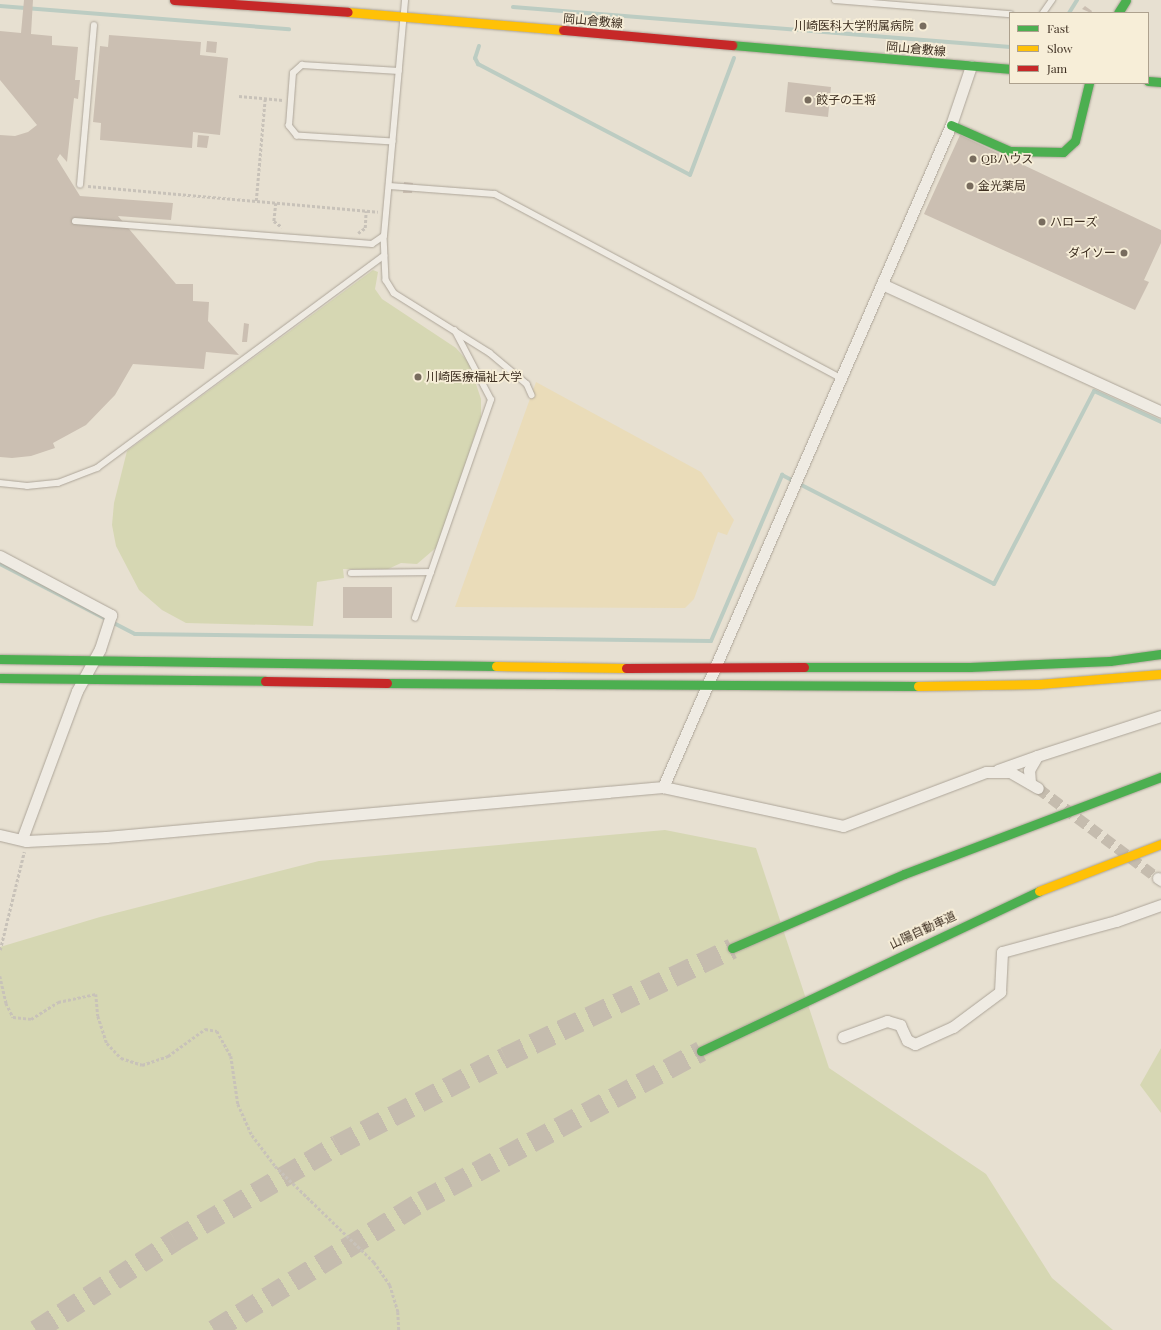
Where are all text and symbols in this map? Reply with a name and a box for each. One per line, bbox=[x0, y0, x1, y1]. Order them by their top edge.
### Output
street label: 岡山倉敷線 bbox=[562, 11, 624, 31]
legend bbox=[1009, 12, 1149, 84]
place label: 川崎医科大学附属病院 bbox=[794, 19, 914, 33]
marker: 川崎医科大学附属病院 bbox=[917, 20, 929, 32]
text: Fast bbox=[1047, 20, 1069, 36]
street label: 岡山倉敷線 bbox=[885, 39, 947, 59]
text: Slow bbox=[1047, 40, 1073, 56]
text: Jam bbox=[1047, 60, 1067, 76]
place label: 餃子の王将 bbox=[816, 93, 876, 107]
marker: 餃子の王将 bbox=[803, 95, 813, 105]
place label: QBハウス bbox=[981, 152, 1033, 166]
marker: QBハウス bbox=[968, 154, 978, 164]
place label: 金光薬局 bbox=[978, 179, 1026, 193]
marker: 金光薬局 bbox=[965, 181, 975, 191]
place label: ハローズ bbox=[1050, 215, 1098, 229]
marker: ハローズ bbox=[1037, 217, 1047, 227]
place label: ダイソー bbox=[1068, 246, 1116, 260]
marker: ダイソー bbox=[1119, 248, 1129, 258]
place label: 川崎医療福祉大学 bbox=[426, 370, 522, 384]
marker: 川崎医療福祉大学 bbox=[413, 372, 423, 382]
street label: 山陽自動車道 bbox=[887, 908, 959, 952]

